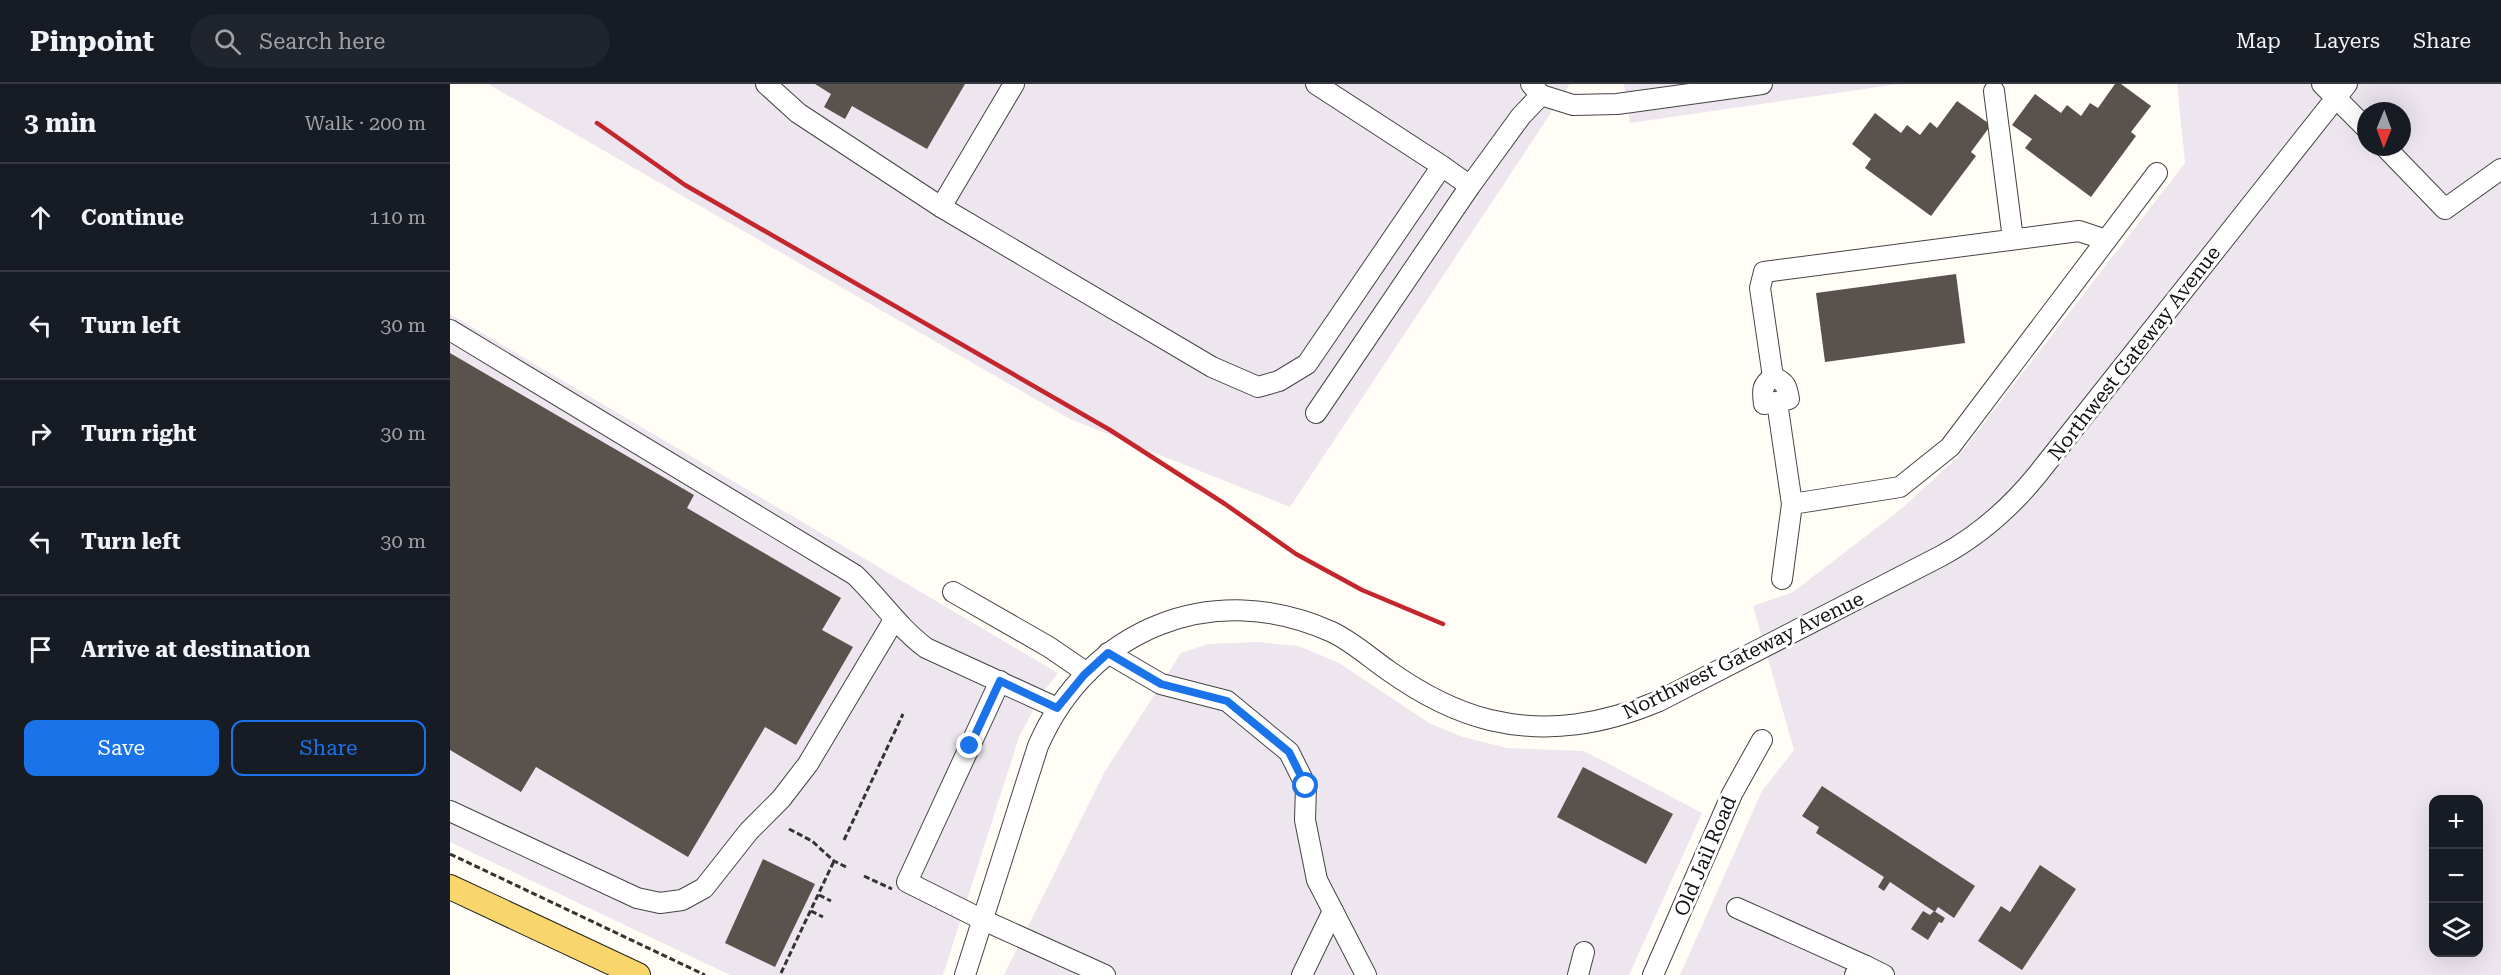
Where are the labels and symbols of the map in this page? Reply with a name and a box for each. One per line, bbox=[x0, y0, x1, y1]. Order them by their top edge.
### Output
north arrow bbox=[2357, 102, 2411, 156]
street label: Northwest Gateway Avenue bbox=[2043, 241, 2225, 465]
street label: Northwest Gateway Avenue bbox=[1618, 586, 1868, 724]
route end bbox=[956, 732, 982, 758]
route start bbox=[1292, 772, 1318, 798]
street label: Old Jail Road bbox=[1669, 792, 1741, 920]

